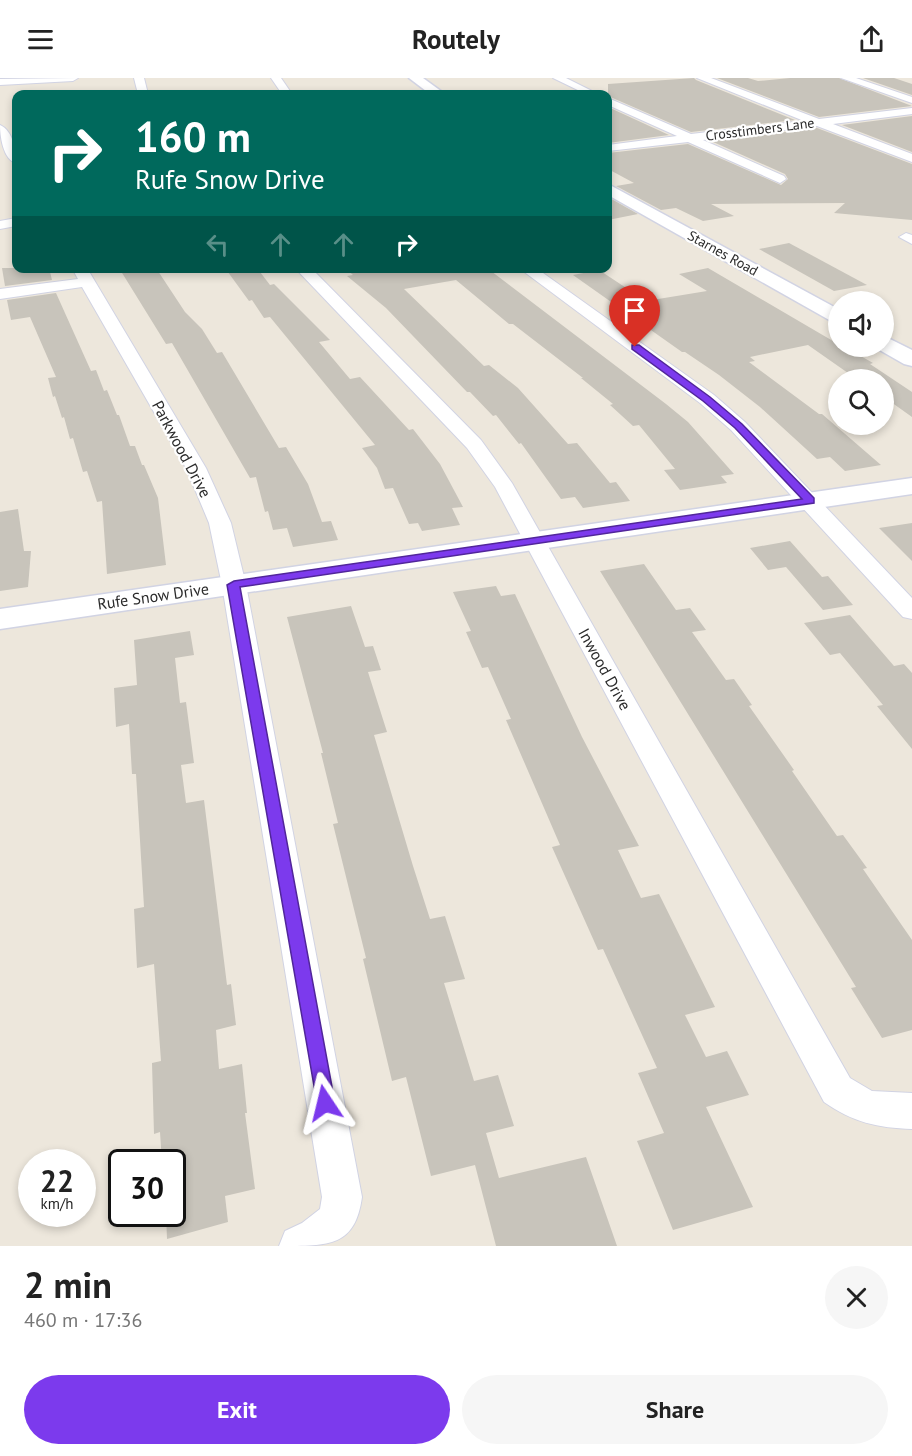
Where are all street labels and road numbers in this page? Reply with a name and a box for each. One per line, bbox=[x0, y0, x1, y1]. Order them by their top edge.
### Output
street label: Crosstimbers Lane bbox=[705, 113, 815, 145]
street label: Starnes Road bbox=[685, 226, 761, 280]
street label: Parkwood Drive bbox=[148, 397, 216, 501]
street label: Rufe Snow Drive bbox=[96, 578, 210, 614]
street label: Inwood Drive bbox=[574, 624, 636, 714]

